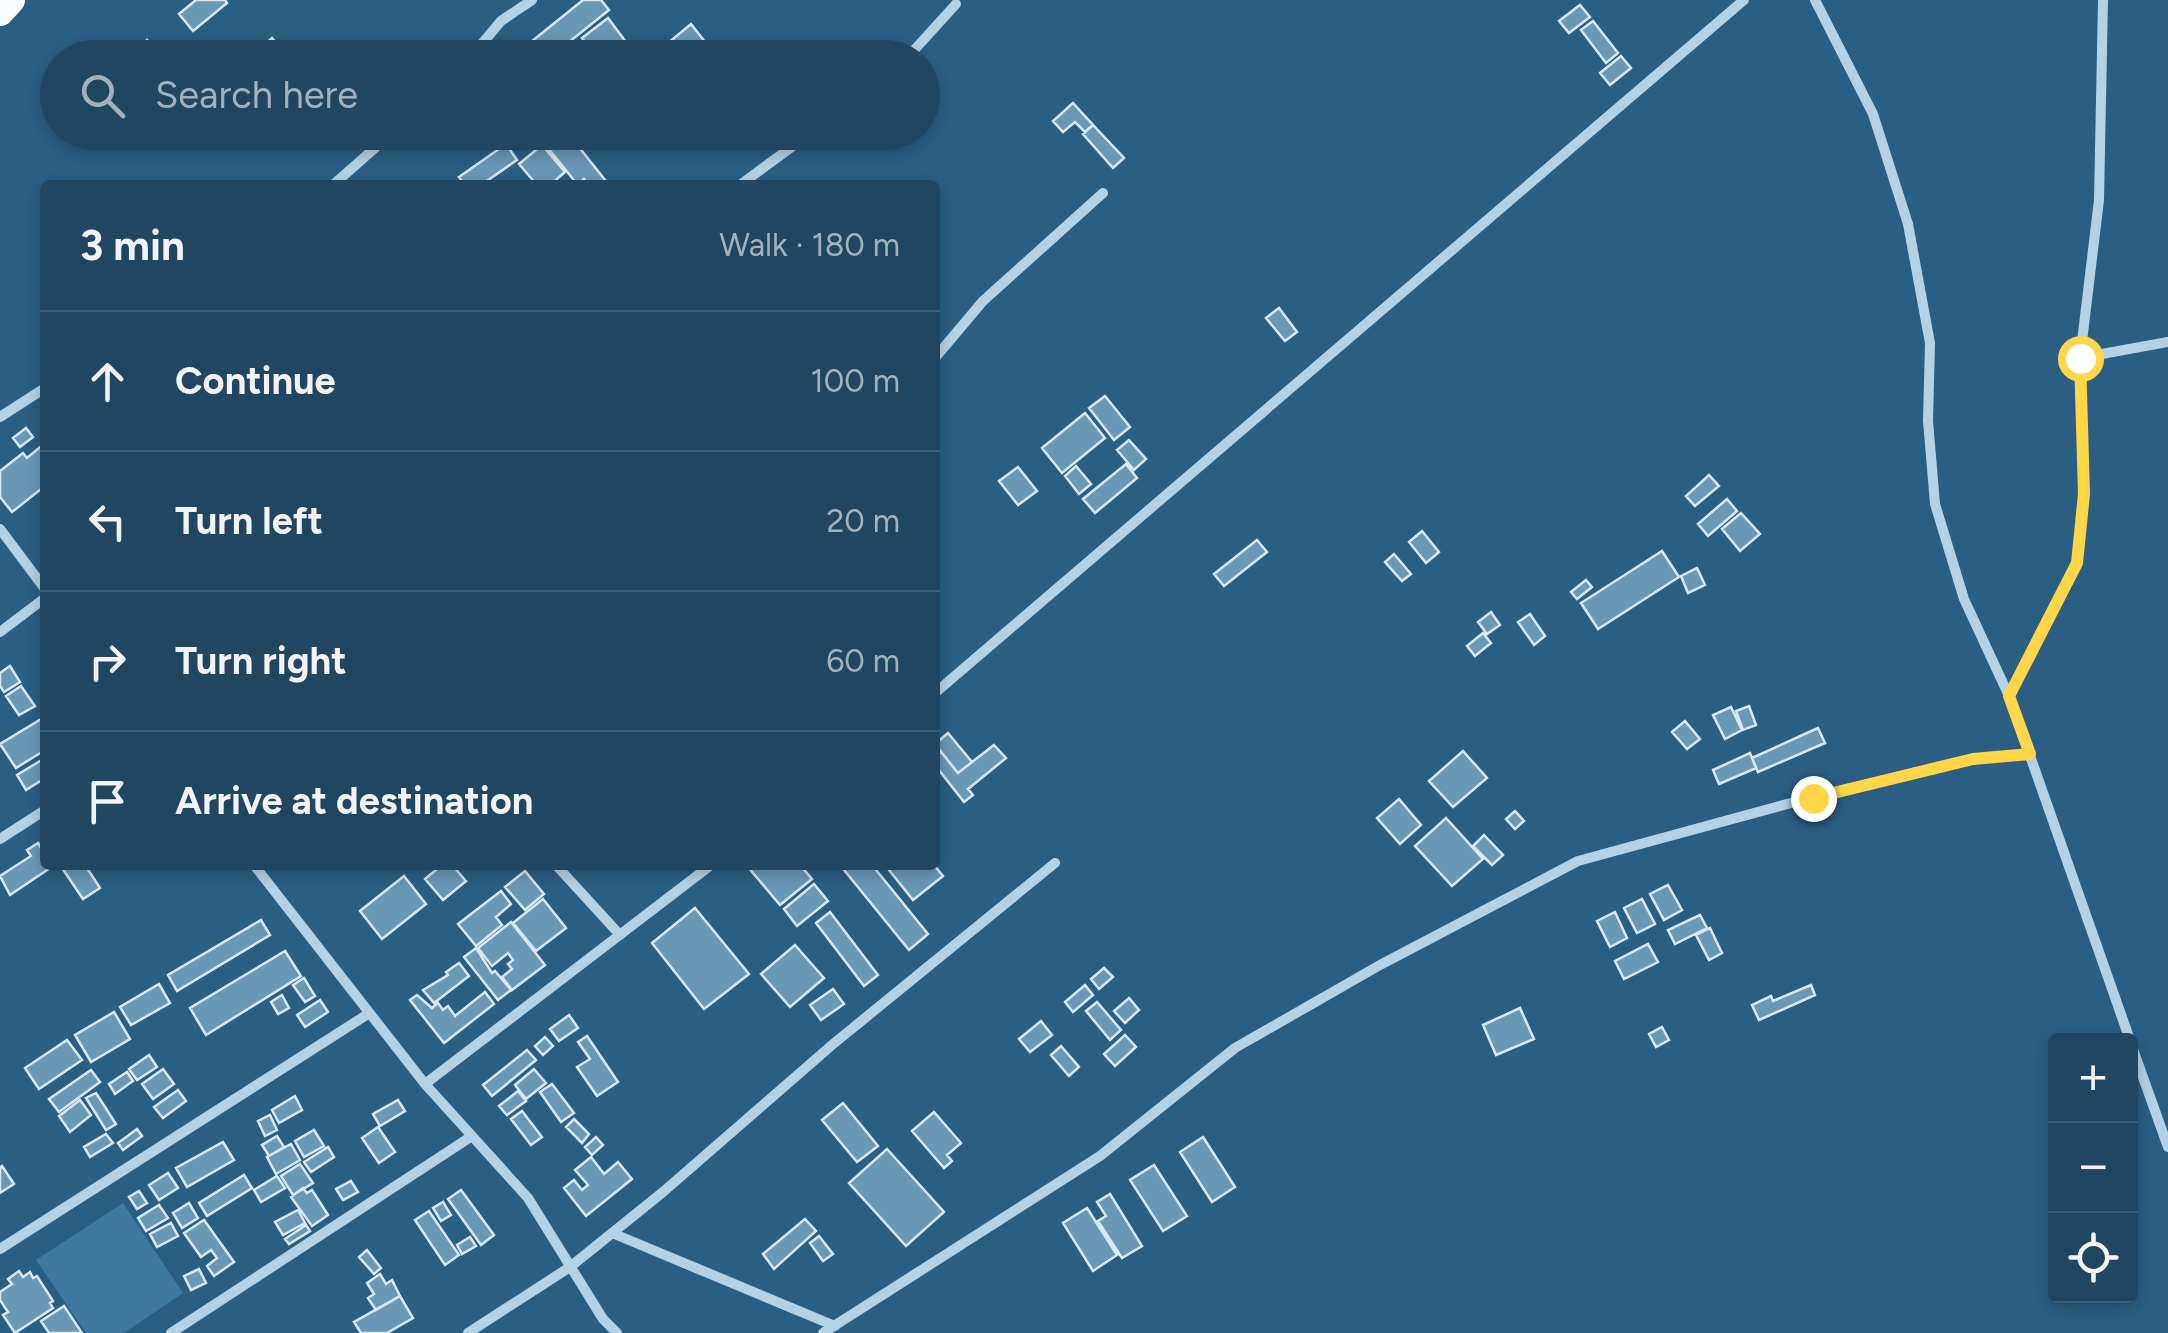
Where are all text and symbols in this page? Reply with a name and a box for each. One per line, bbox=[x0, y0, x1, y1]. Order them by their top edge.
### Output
search box bbox=[40, 40, 940, 150]
icon: search bbox=[75, 68, 130, 123]
text: Search here bbox=[155, 72, 358, 118]
text: 3 min bbox=[80, 220, 185, 271]
text: Walk · 180 m bbox=[719, 226, 900, 264]
route start bbox=[2058, 336, 2104, 382]
icon: ahead bbox=[80, 354, 135, 409]
text: Continue bbox=[175, 358, 336, 404]
text: 100 m bbox=[811, 362, 900, 400]
icon: left bbox=[80, 494, 135, 549]
text: Turn left bbox=[175, 498, 323, 544]
text: 20 m bbox=[826, 502, 900, 540]
icon: right bbox=[80, 634, 135, 689]
text: Turn right bbox=[175, 638, 347, 684]
text: 60 m bbox=[826, 642, 900, 680]
icon: arrive bbox=[80, 774, 135, 829]
route end bbox=[1791, 776, 1837, 822]
text: Arrive at destination bbox=[175, 778, 533, 824]
map controls bbox=[2048, 1033, 2138, 1303]
button: + bbox=[2048, 1033, 2138, 1123]
button: − bbox=[2048, 1123, 2138, 1213]
button: locate bbox=[2048, 1213, 2138, 1303]

